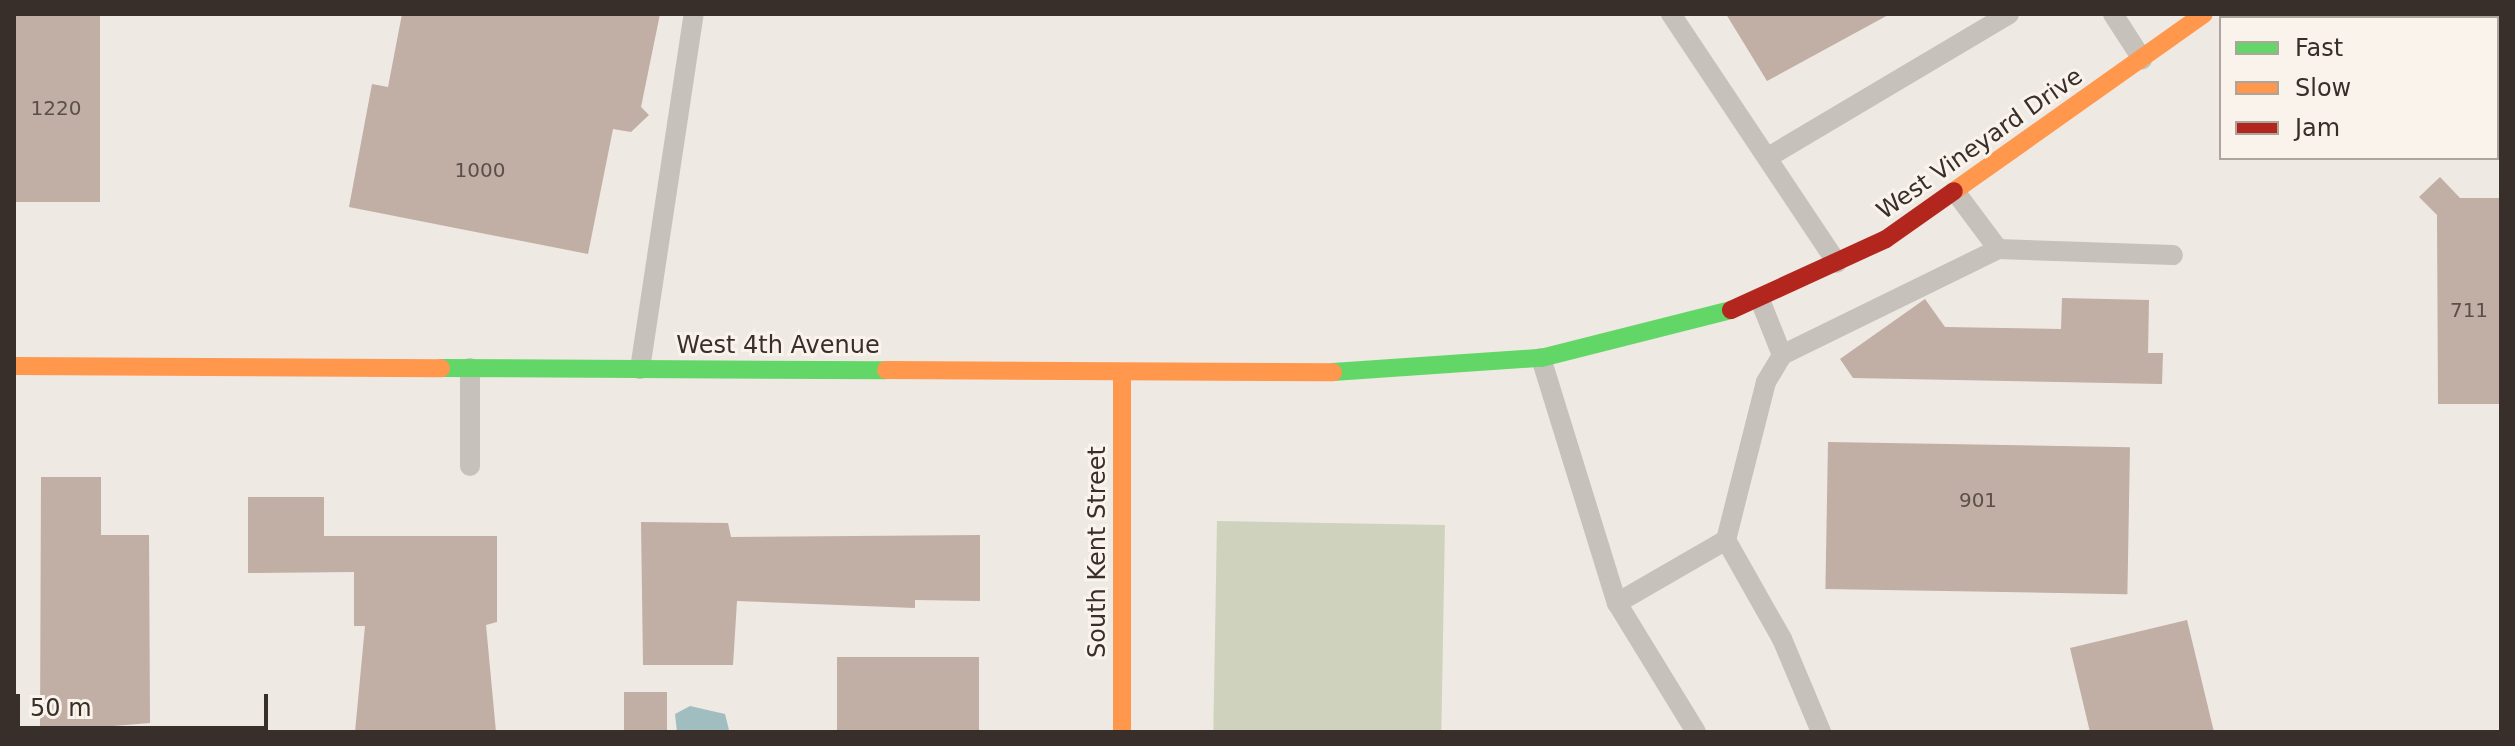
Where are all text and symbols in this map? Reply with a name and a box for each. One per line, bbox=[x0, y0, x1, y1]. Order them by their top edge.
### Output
legend bbox=[2219, 16, 2499, 160]
text: Fast bbox=[2295, 34, 2343, 62]
street label: West Vineyard Drive bbox=[1872, 62, 2088, 226]
text: Slow bbox=[2295, 74, 2351, 102]
house number: 1220 bbox=[31, 96, 81, 120]
text: Jam bbox=[2295, 114, 2340, 142]
house number: 1000 bbox=[455, 158, 505, 182]
house number: 711 bbox=[2450, 298, 2488, 322]
street label: West 4th Avenue bbox=[676, 332, 880, 360]
street label: South Kent Street bbox=[1084, 446, 1112, 658]
house number: 901 bbox=[1959, 488, 1997, 512]
scale bar bbox=[20, 678, 272, 728]
text: 50 m bbox=[30, 694, 92, 722]

